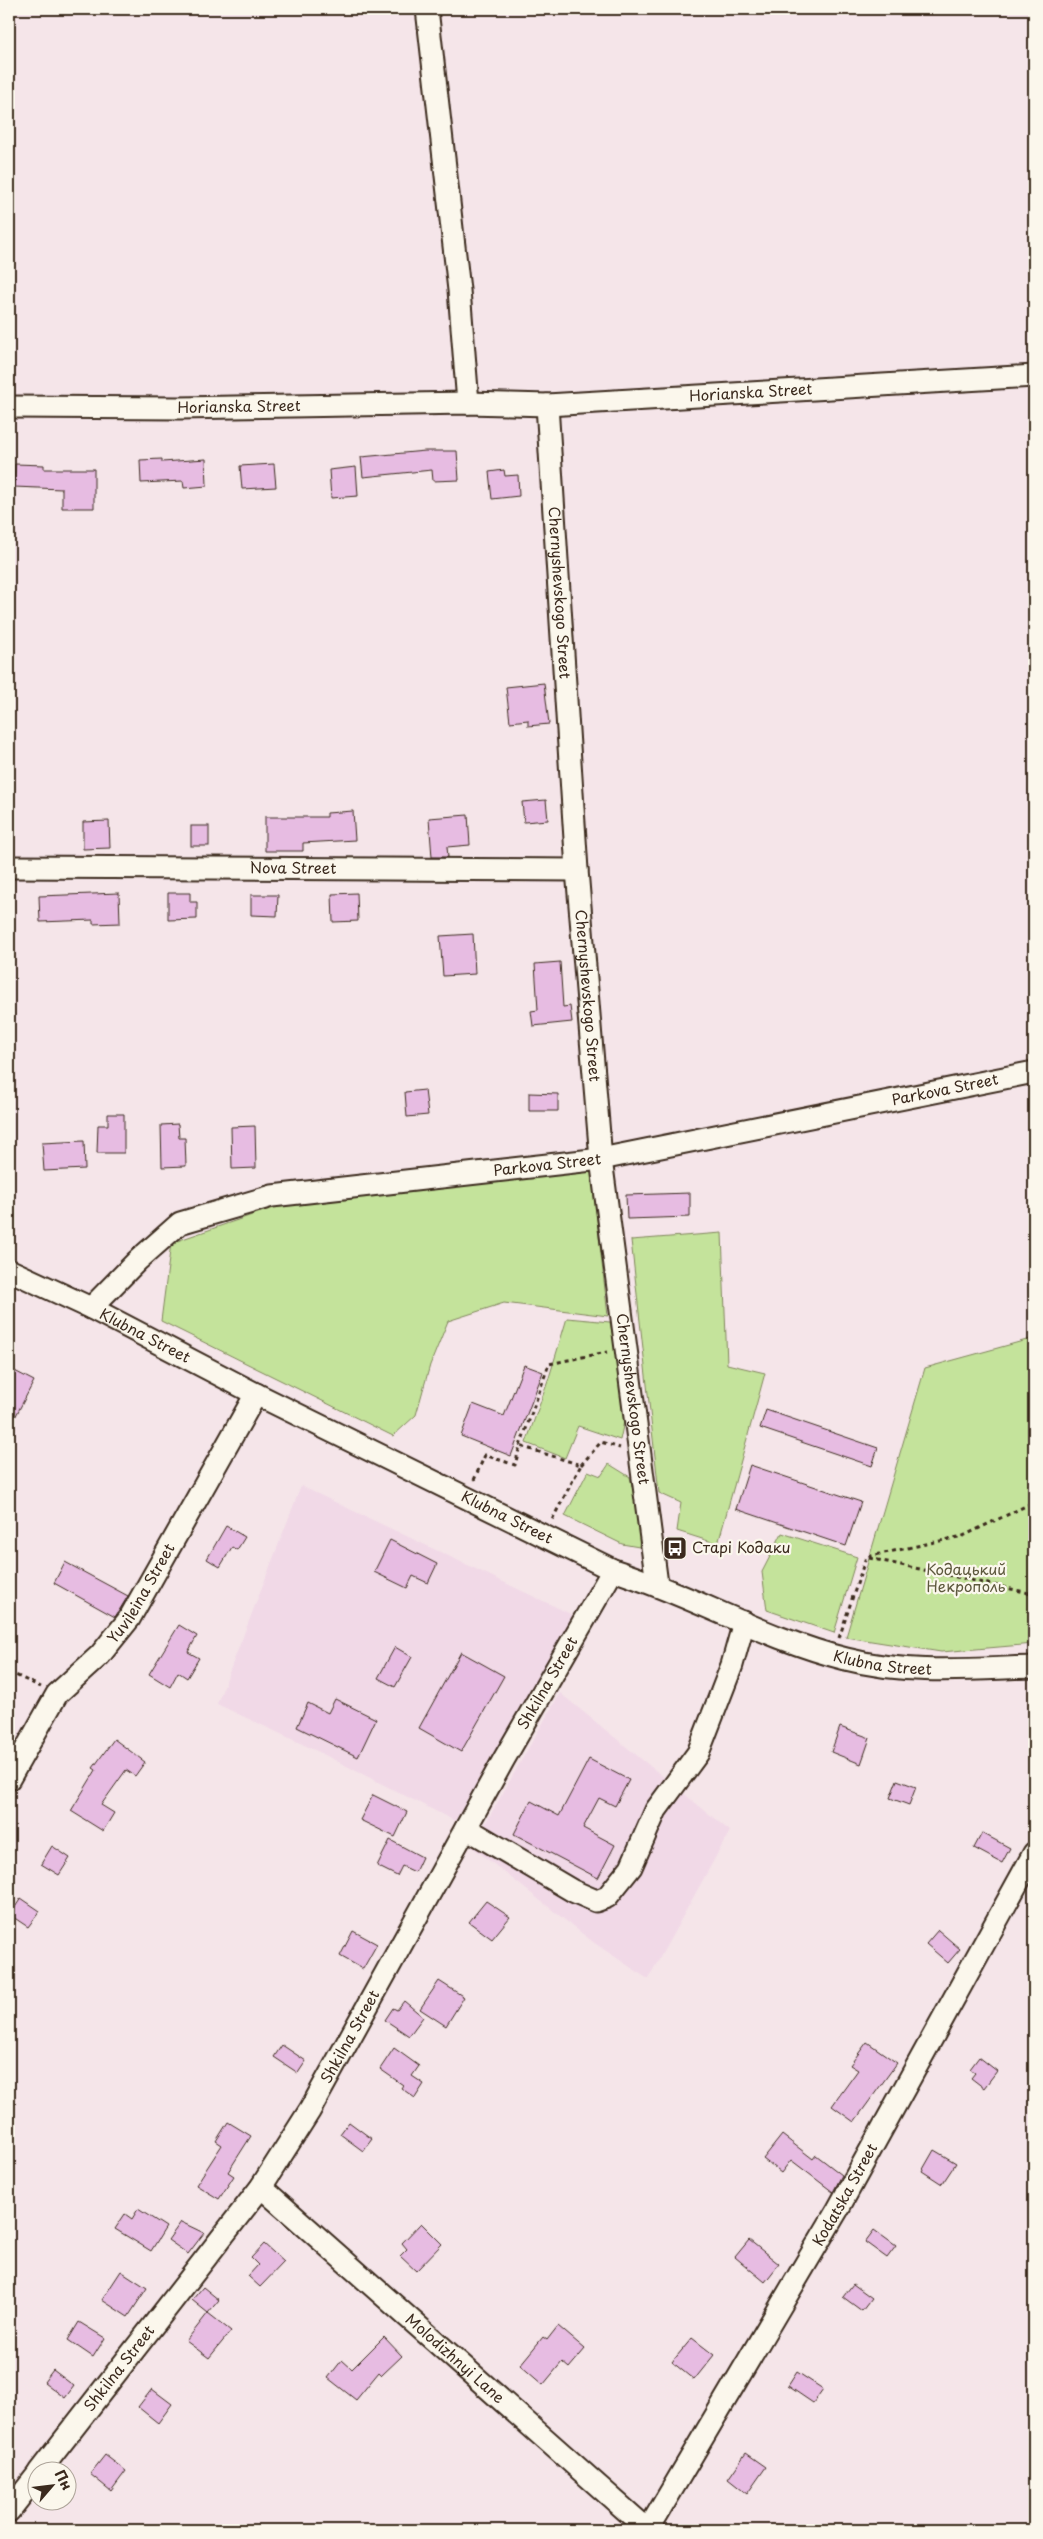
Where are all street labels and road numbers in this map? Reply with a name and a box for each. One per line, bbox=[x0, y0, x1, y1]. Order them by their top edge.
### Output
street label: Horianska Street bbox=[688, 376, 813, 407]
street label: Horianska Street bbox=[177, 393, 301, 418]
street label: Chernyshevskogo Street bbox=[544, 506, 578, 679]
street label: Nova Street bbox=[250, 855, 336, 879]
street label: Chernyshevskogo Street bbox=[570, 909, 608, 1082]
street label: Parkova Street bbox=[889, 1066, 1000, 1110]
street label: Parkova Street bbox=[492, 1146, 602, 1181]
street label: Klubna Street bbox=[96, 1301, 195, 1368]
street label: Chernyshevskogo Street bbox=[611, 1312, 657, 1486]
street label: Klubna Street bbox=[458, 1484, 557, 1549]
street label: Yuvileina Street bbox=[101, 1539, 180, 1648]
street label: Shkilna Street bbox=[510, 1632, 582, 1733]
street label: Klubna Street bbox=[831, 1643, 932, 1680]
street label: Shkilna Street bbox=[314, 1985, 384, 2087]
street label: Kodatska Street bbox=[806, 2138, 882, 2250]
street label: Molodizhnyi Lane bbox=[401, 2307, 511, 2408]
street label: Shkilna Street bbox=[77, 2320, 159, 2416]

